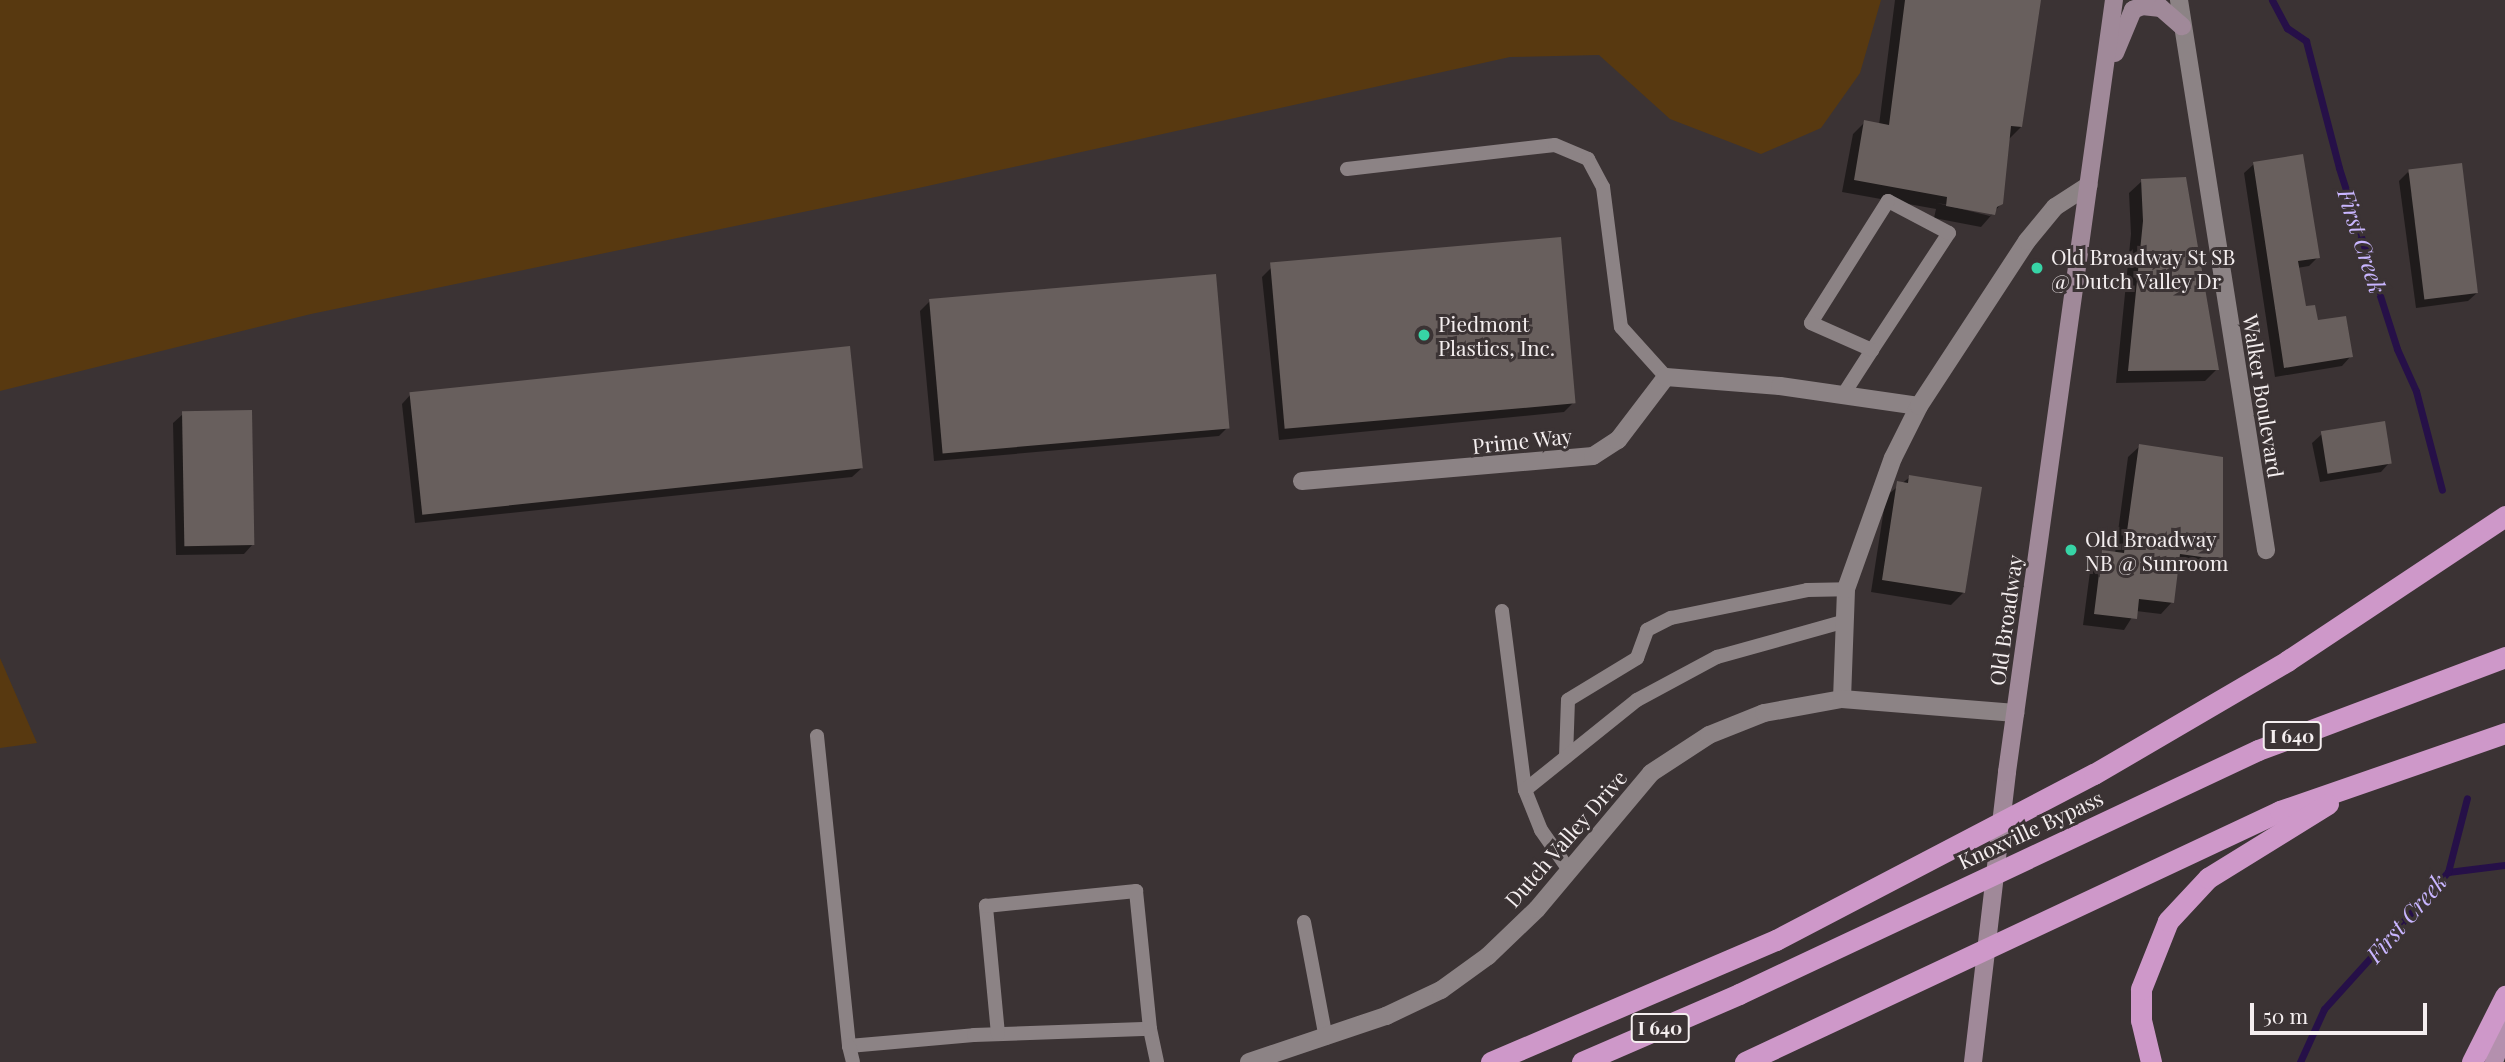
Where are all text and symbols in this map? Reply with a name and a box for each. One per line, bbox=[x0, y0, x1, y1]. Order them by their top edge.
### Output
water label: First Creek bbox=[2332, 185, 2392, 297]
place label: Old Broadway St SB @ Dutch Valley Dr bbox=[2051, 243, 2236, 293]
marker: Old Broadway St SB @ Dutch Valley Dr bbox=[2029, 260, 2045, 276]
place label: Piedmont Plastics, Inc. bbox=[1438, 310, 1555, 360]
street label: Walker Boulevard bbox=[2239, 312, 2289, 480]
marker: Piedmont Plastics, Inc. bbox=[1416, 327, 1432, 343]
street label: Prime Way bbox=[1470, 422, 1574, 458]
place label: Old Broadway NB @ Sunroom bbox=[2085, 525, 2228, 575]
marker: Old Broadway NB @ Sunroom bbox=[2063, 542, 2079, 558]
street label: Old Broadway bbox=[1983, 553, 2027, 687]
road number: I 640 bbox=[2262, 720, 2322, 751]
street label: Dutch Valley Drive bbox=[1498, 764, 1632, 912]
street label: Knoxville Bypass bbox=[1953, 784, 2107, 874]
water label: First Creek bbox=[2360, 868, 2452, 968]
scale bar bbox=[2253, 988, 2430, 1032]
text: 50 m bbox=[2263, 1001, 2308, 1029]
road number: I 640 bbox=[1630, 1012, 1690, 1044]

